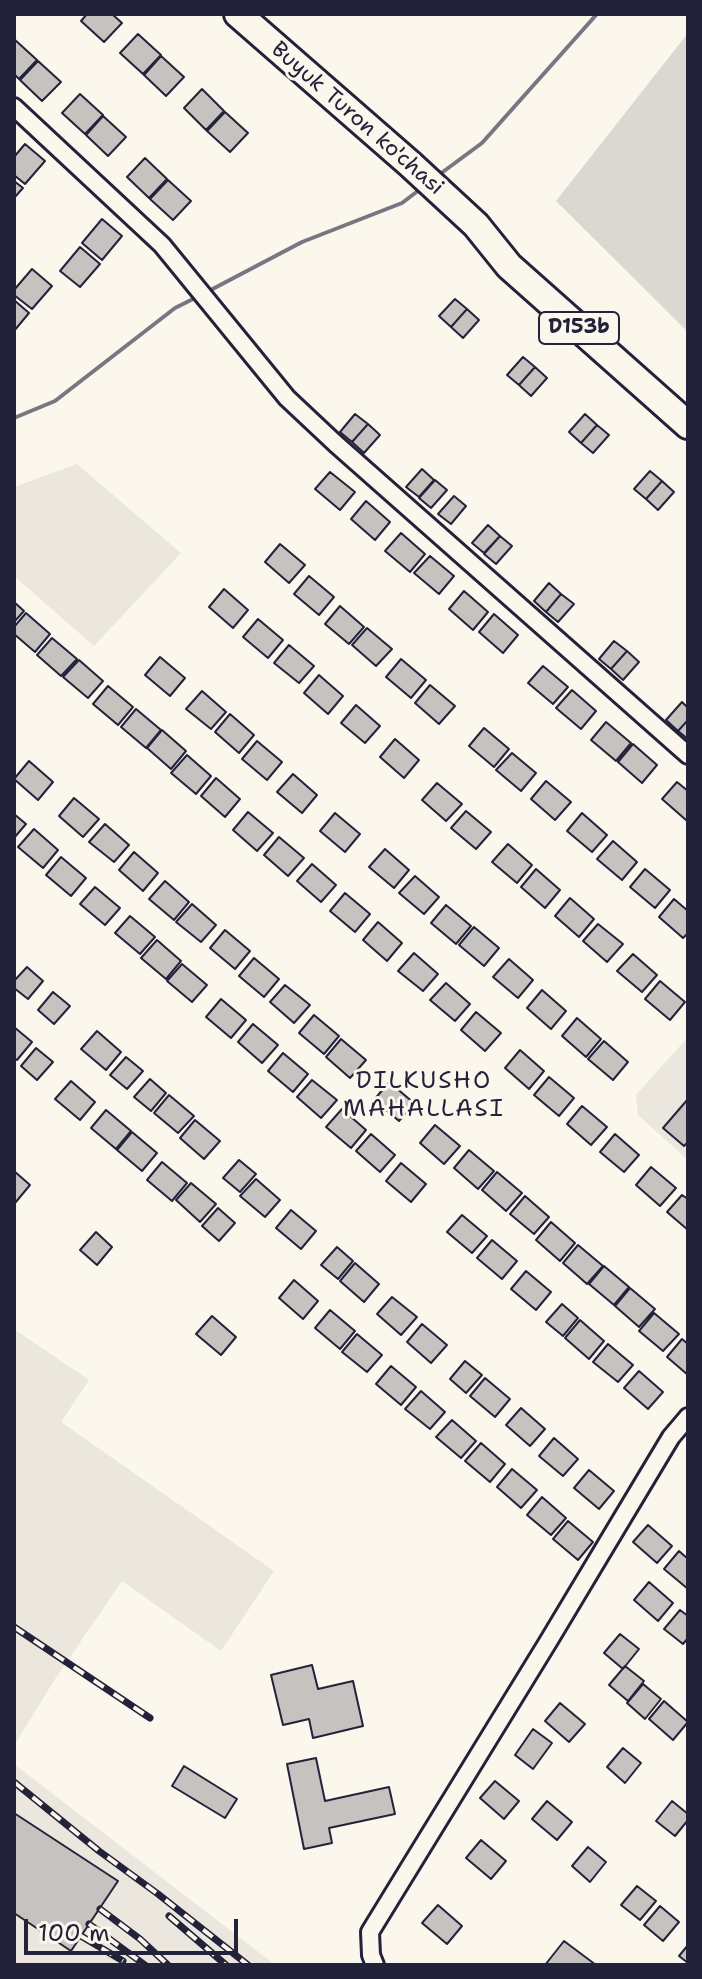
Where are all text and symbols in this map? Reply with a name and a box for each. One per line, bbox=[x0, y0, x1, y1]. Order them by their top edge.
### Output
street label: Buyuk Turon ko'chasi bbox=[265, 37, 449, 201]
road number: D153b bbox=[539, 312, 619, 344]
district label: DILKUSHO MAHALLASI bbox=[343, 1068, 505, 1124]
scale bar bbox=[28, 1903, 242, 1953]
text: 100 m bbox=[38, 1917, 110, 1949]

